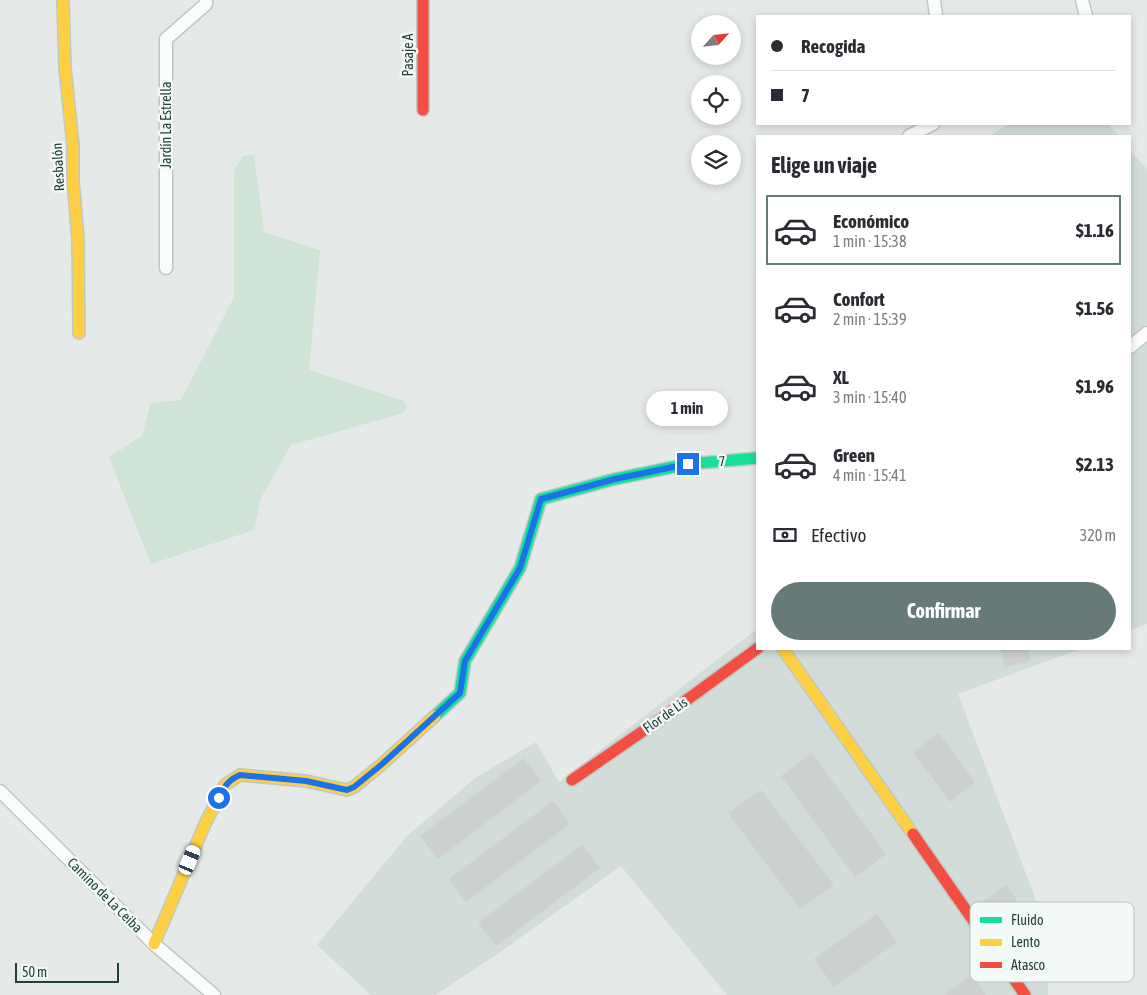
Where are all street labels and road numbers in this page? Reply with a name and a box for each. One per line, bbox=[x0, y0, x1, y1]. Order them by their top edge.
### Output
street label: Pasaje A bbox=[400, 33, 416, 76]
street label: Jardín La Estrella bbox=[158, 82, 174, 168]
street label: Resbalón bbox=[49, 142, 67, 192]
street label: 7 bbox=[718, 453, 726, 469]
street label: Flor de Lis bbox=[640, 694, 690, 736]
street label: Camino de La Ceiba bbox=[64, 854, 146, 936]

